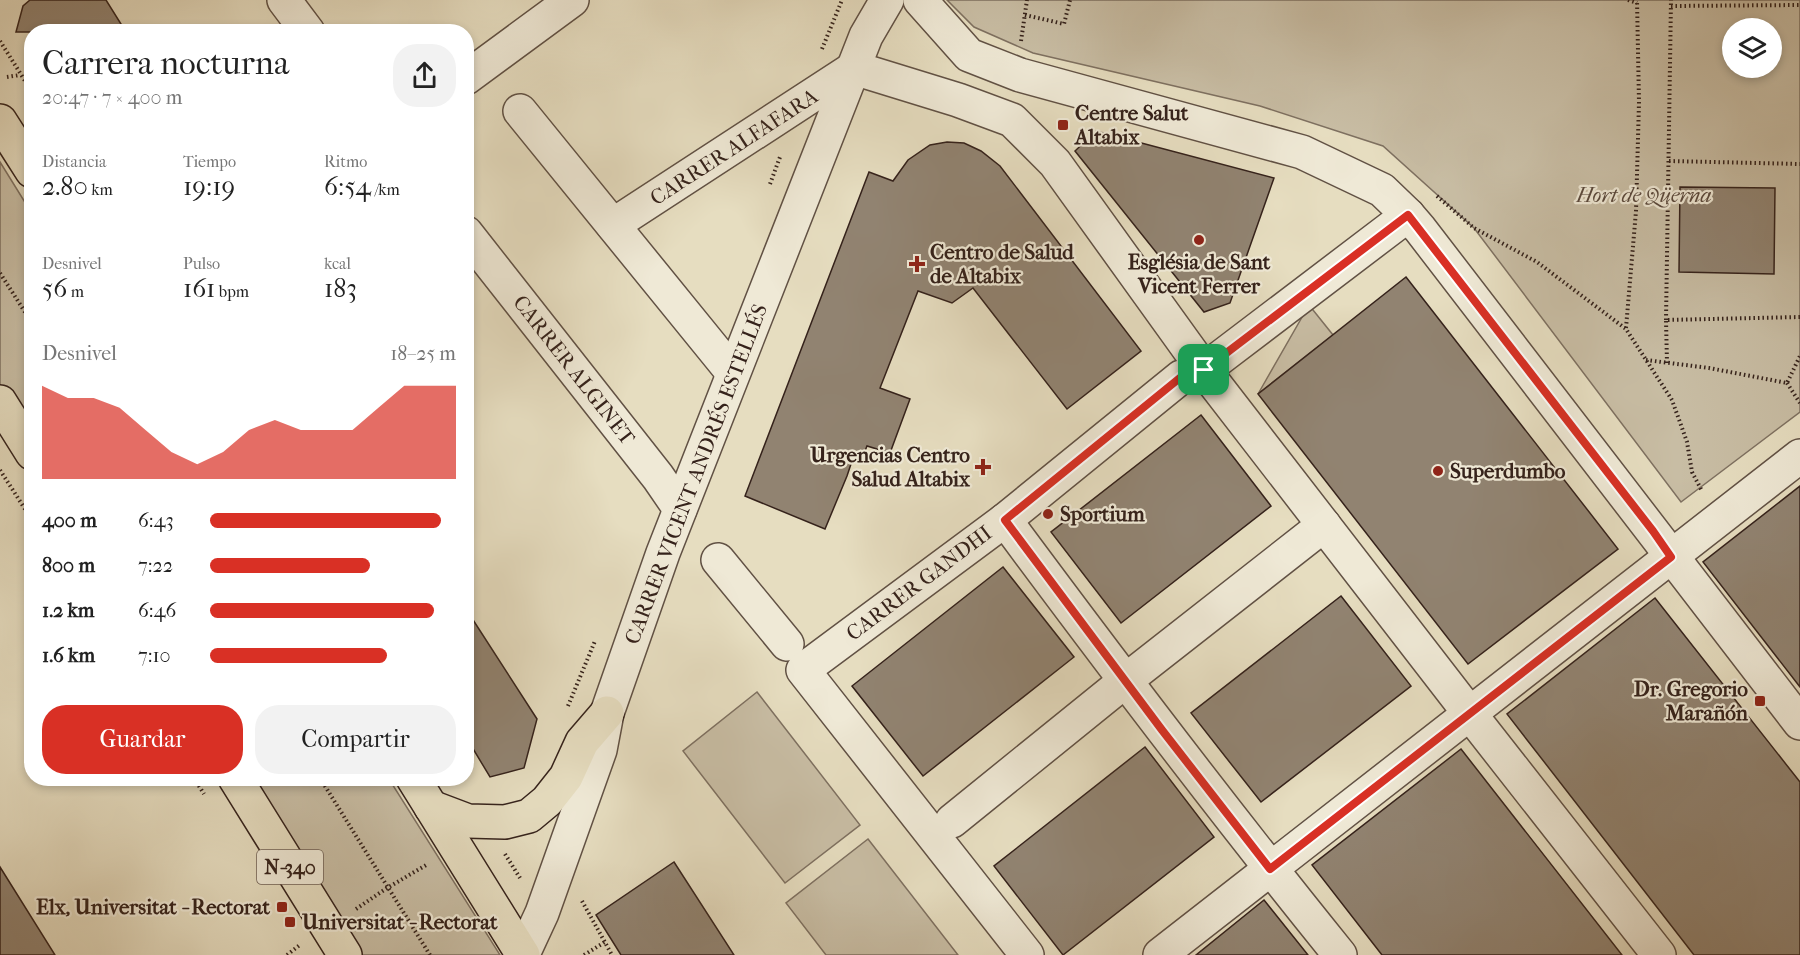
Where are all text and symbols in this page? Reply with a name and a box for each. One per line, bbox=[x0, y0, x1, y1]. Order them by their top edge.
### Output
map controls bbox=[1722, 18, 1782, 78]
button: layers bbox=[1722, 18, 1782, 78]
text: Carrera nocturna bbox=[42, 44, 289, 83]
button: share bbox=[393, 44, 456, 107]
street label: CARRER ALFAFARA bbox=[646, 84, 823, 210]
text: 20:47 · 7 × 400 m bbox=[42, 86, 182, 109]
place label: Centre Salut Altabix bbox=[1073, 101, 1189, 149]
marker: Centre Salut Altabix bbox=[1056, 118, 1070, 132]
text: Distancia bbox=[42, 152, 106, 171]
text: Tiempo bbox=[183, 152, 236, 171]
text: Ritmo bbox=[324, 152, 367, 171]
text: 2.80 bbox=[42, 171, 88, 202]
text: 19:19 bbox=[183, 171, 235, 202]
text: 6:54 bbox=[324, 171, 371, 202]
text: km bbox=[88, 180, 113, 199]
text: /km bbox=[371, 180, 400, 199]
park label: Hort de Qüerna bbox=[1575, 183, 1712, 208]
marker: Església de Sant Vicent Ferrer bbox=[1192, 233, 1206, 247]
place label: Centro de Salud de Altabix bbox=[930, 240, 1074, 288]
place label: Església de Sant Vicent Ferrer bbox=[1128, 250, 1271, 298]
text: Desnivel bbox=[42, 254, 102, 273]
text: Pulso bbox=[183, 254, 220, 273]
text: kcal bbox=[324, 254, 351, 273]
marker: Centro de Salud de Altabix bbox=[908, 255, 926, 273]
text: 56 bbox=[42, 273, 67, 304]
text: 161 bbox=[183, 273, 215, 304]
text: 183 bbox=[324, 273, 357, 304]
text: m bbox=[67, 282, 84, 301]
text: bpm bbox=[215, 282, 249, 301]
street label: CARRER ALGINET bbox=[508, 291, 640, 450]
street label: CARRER VICENT ANDRÉS ESTELLÉS bbox=[620, 301, 772, 647]
text: Desnivel bbox=[42, 342, 117, 365]
text: 18–25 m bbox=[390, 342, 456, 365]
pin bbox=[1178, 344, 1229, 395]
icon: arrive bbox=[1187, 353, 1220, 386]
place label: Urgencias Centro Salud Altabix bbox=[809, 443, 971, 491]
marker: Urgencias Centro Salud Altabix bbox=[974, 458, 992, 476]
place label: Superdumbo bbox=[1450, 459, 1566, 483]
marker: Superdumbo bbox=[1431, 464, 1445, 478]
place label: Sportium bbox=[1060, 502, 1145, 526]
marker: Sportium bbox=[1041, 507, 1055, 521]
text: 400 m bbox=[42, 509, 97, 532]
text: 6:43 bbox=[138, 509, 174, 532]
street label: CARRER GANDHI bbox=[842, 521, 996, 645]
text: 800 m bbox=[42, 554, 95, 577]
text: 7:22 bbox=[138, 554, 173, 577]
text: 1.2 km bbox=[42, 599, 95, 622]
text: 6:46 bbox=[138, 599, 176, 622]
text: 1.6 km bbox=[42, 644, 95, 667]
text: 7:10 bbox=[138, 644, 171, 667]
place label: Dr. Gregorio Marañón bbox=[1634, 677, 1749, 725]
marker: Dr. Gregorio Marañón bbox=[1753, 694, 1767, 708]
button: Guardar bbox=[42, 705, 243, 774]
button: Compartir bbox=[255, 705, 456, 774]
road number: N-340 bbox=[257, 850, 323, 884]
place label: Elx, Universitat - Rectorat bbox=[36, 895, 270, 919]
marker: Elx, Universitat - Rectorat bbox=[275, 900, 289, 914]
place label: Universitat - Rectorat bbox=[301, 910, 498, 934]
marker: Universitat - Rectorat bbox=[283, 915, 297, 929]

